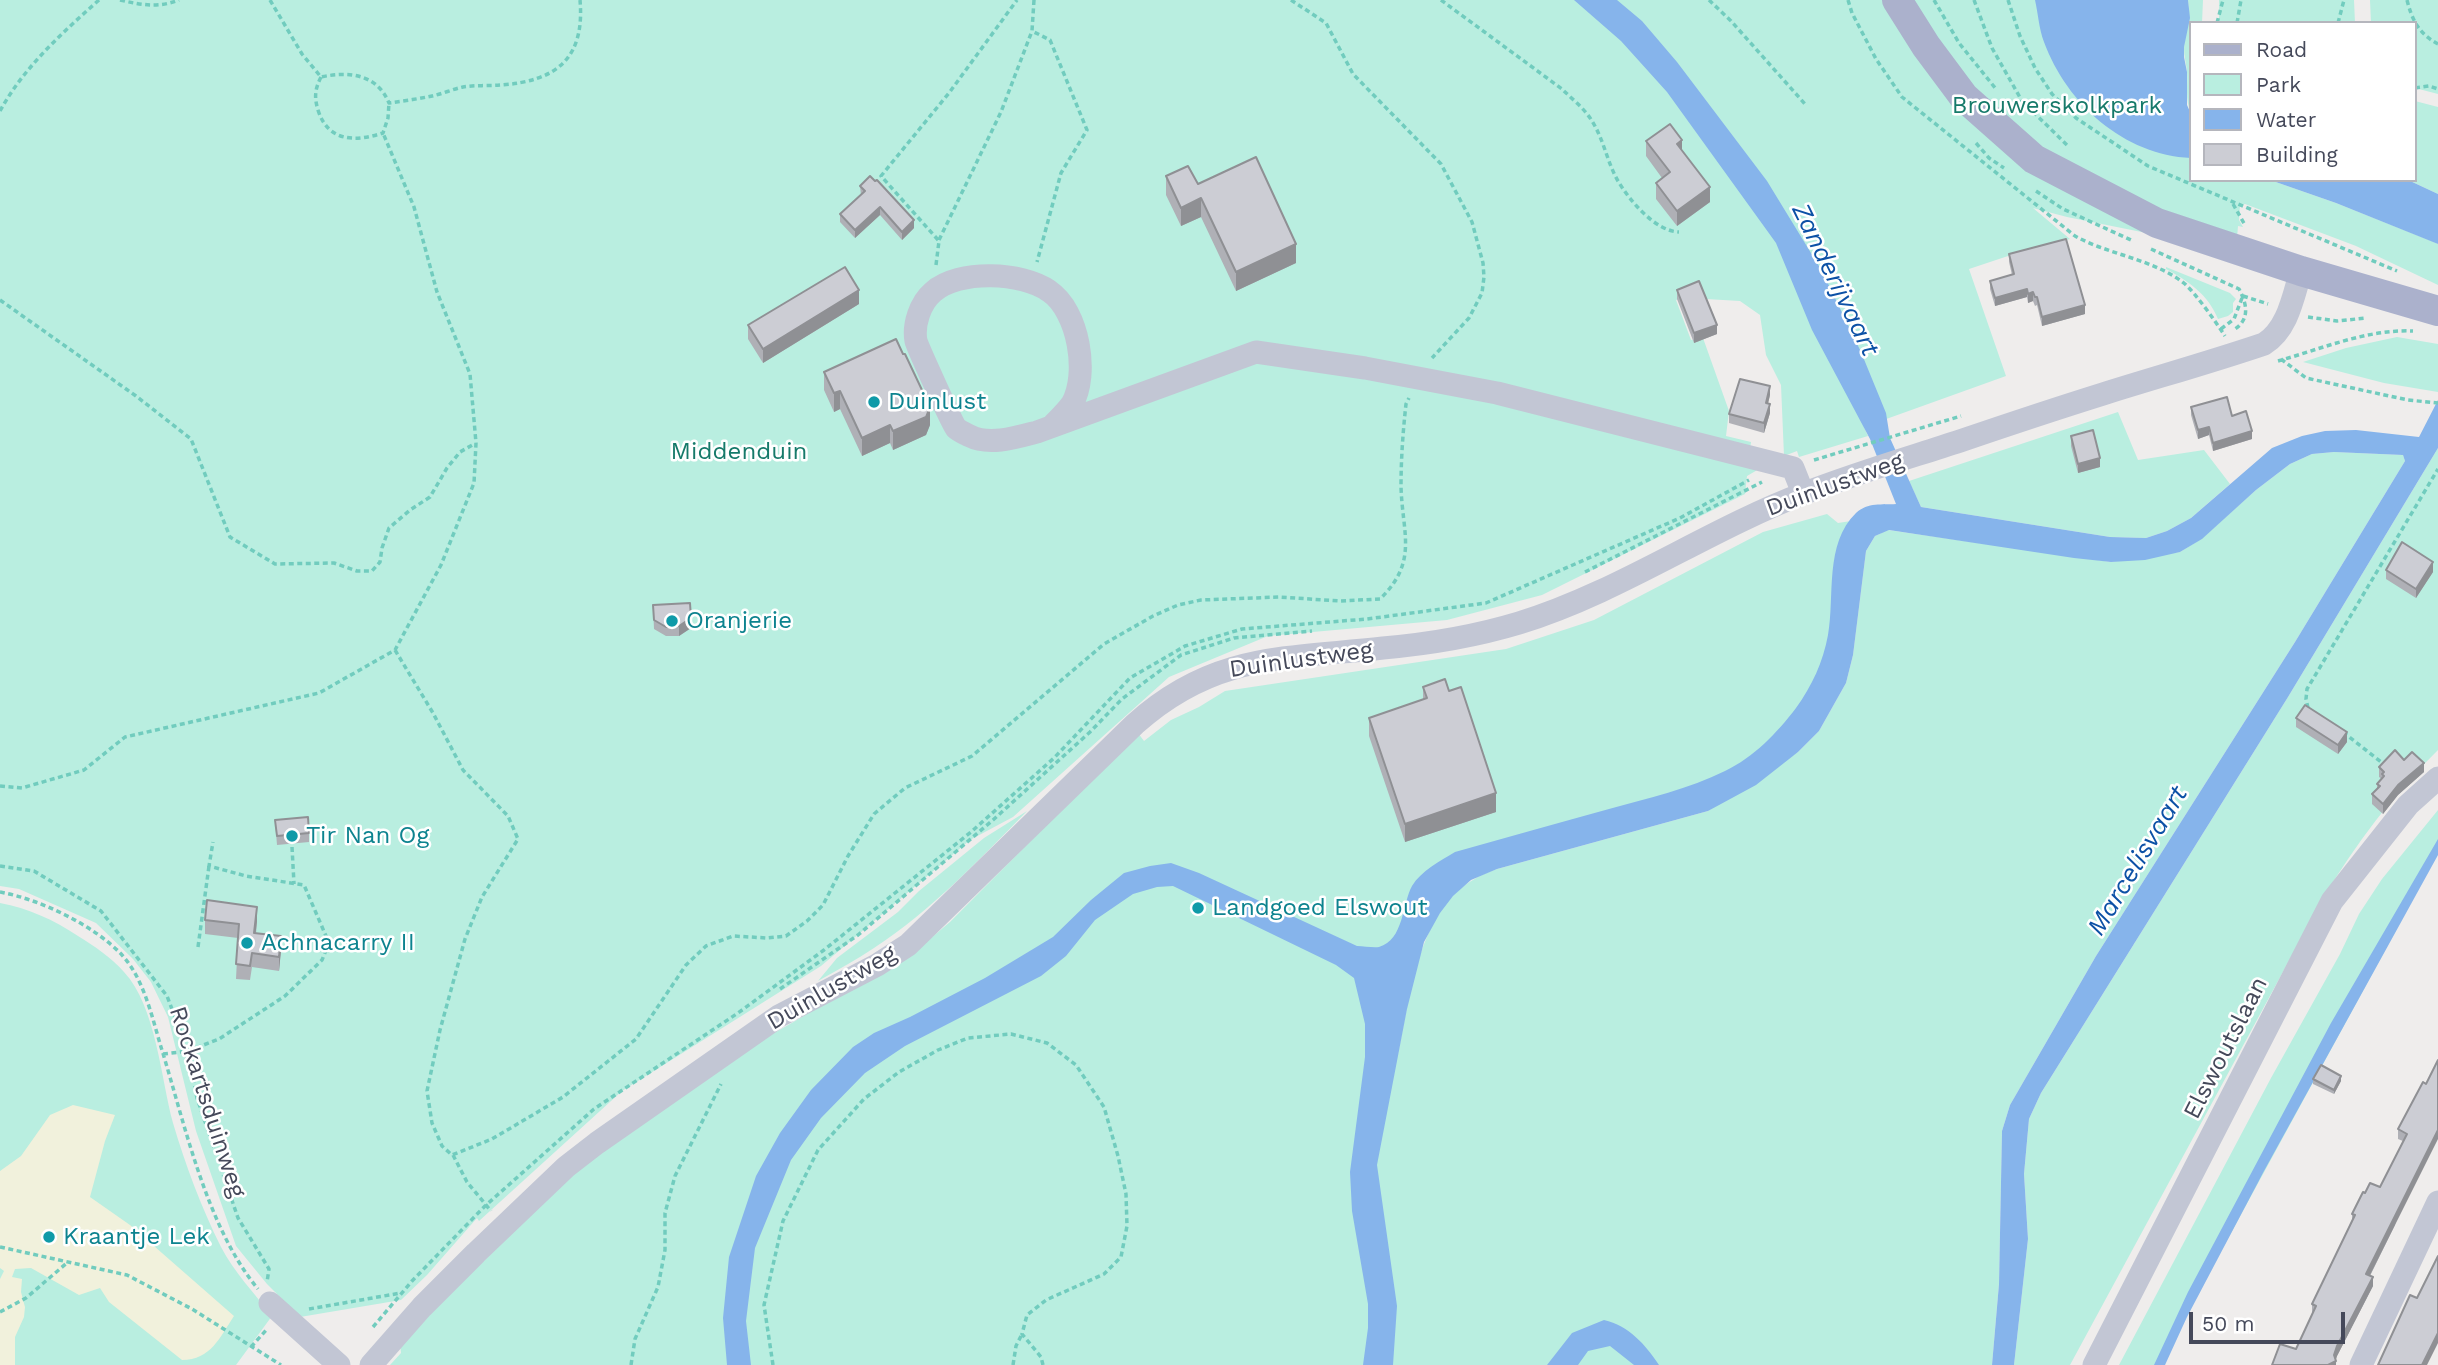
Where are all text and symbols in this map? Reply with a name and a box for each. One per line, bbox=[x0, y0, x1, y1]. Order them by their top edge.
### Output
legend bbox=[2190, 21, 2417, 182]
text: Road bbox=[2256, 37, 2307, 62]
text: Park bbox=[2256, 72, 2301, 97]
park label: Brouwerskolkpark bbox=[1952, 92, 2162, 120]
text: Water bbox=[2256, 107, 2316, 132]
text: Building bbox=[2256, 142, 2338, 167]
water label: Zanderijvaart bbox=[1785, 199, 1885, 361]
place label: Duinlust bbox=[888, 388, 986, 416]
marker: Duinlust bbox=[866, 394, 882, 410]
park label: Middenduin bbox=[671, 438, 807, 466]
street label: Duinlustweg bbox=[1762, 447, 1908, 523]
place label: Oranjerie bbox=[686, 607, 792, 635]
marker: Oranjerie bbox=[664, 613, 680, 629]
street label: Duinlustweg bbox=[1227, 636, 1375, 684]
water label: Marcelisvaart bbox=[2081, 781, 2195, 941]
place label: Tir Nan Og bbox=[306, 822, 429, 850]
marker: Tir Nan Og bbox=[284, 828, 300, 844]
place label: Landgoed Elswout bbox=[1212, 894, 1428, 922]
marker: Landgoed Elswout bbox=[1190, 900, 1206, 916]
place label: Achnacarry II bbox=[261, 929, 415, 957]
marker: Achnacarry II bbox=[239, 935, 255, 951]
street label: Duinlustweg bbox=[762, 939, 902, 1037]
street label: Elswoutslaan bbox=[2178, 972, 2274, 1124]
street label: Rockartsduinweg bbox=[163, 1003, 251, 1201]
place label: Kraantje Lek bbox=[63, 1223, 210, 1251]
marker: Kraantje Lek bbox=[41, 1229, 57, 1245]
scale bar bbox=[2193, 1298, 2349, 1342]
text: 50 m bbox=[2202, 1311, 2254, 1336]

